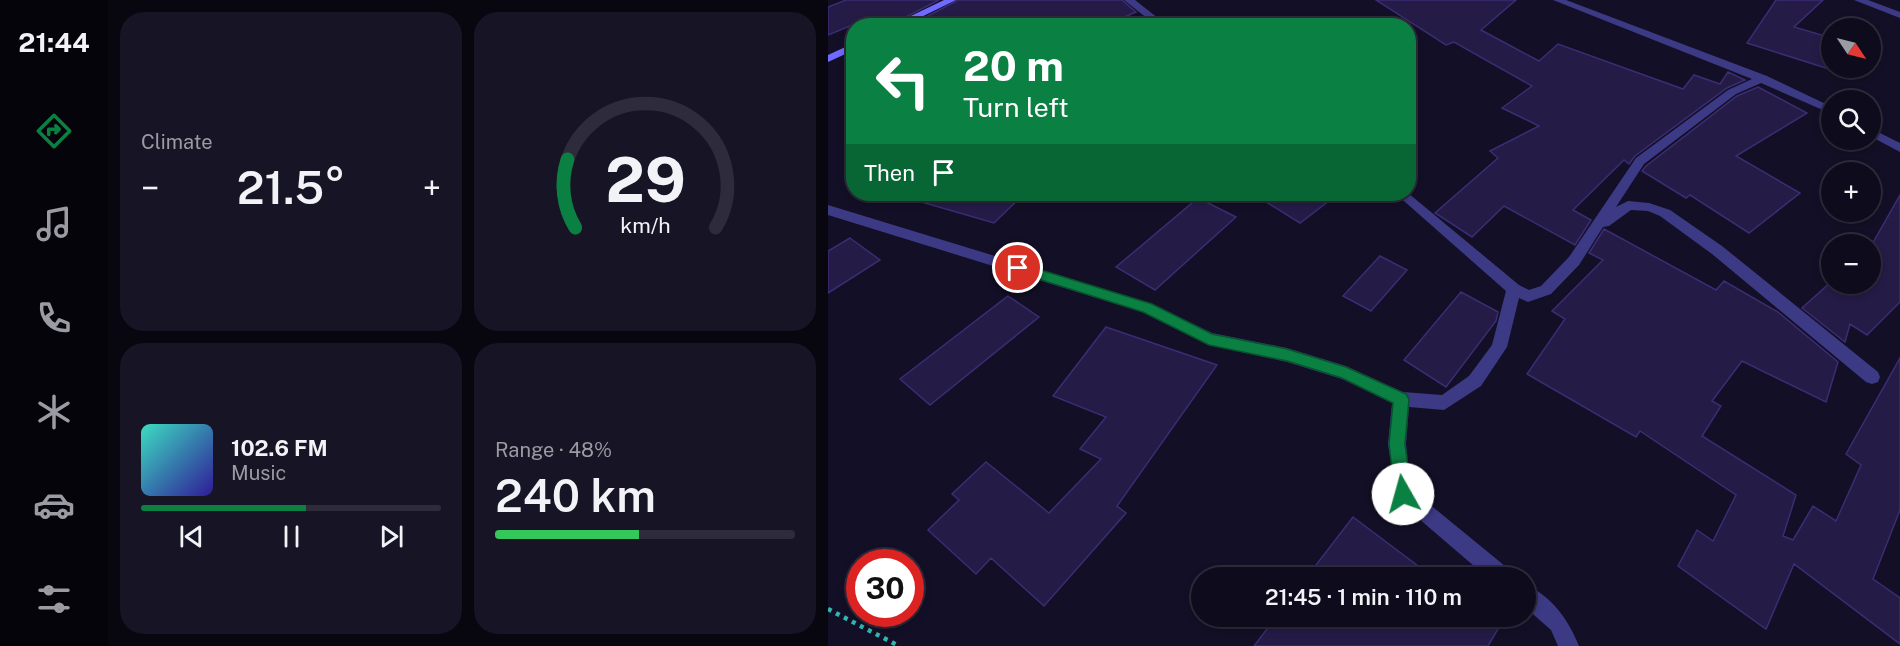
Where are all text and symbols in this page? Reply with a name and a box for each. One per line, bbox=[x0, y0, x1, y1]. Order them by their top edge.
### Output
north arrow bbox=[1821, 18, 1881, 78]
map controls bbox=[1821, 18, 1881, 294]
text: 21:44 bbox=[18, 26, 90, 58]
text: 20 m bbox=[963, 41, 1064, 90]
icon: left bbox=[864, 42, 942, 120]
button: search bbox=[1821, 90, 1881, 150]
text: Turn left bbox=[963, 91, 1069, 123]
icon: directions bbox=[33, 110, 75, 152]
text: Climate bbox=[141, 130, 213, 154]
text: 29 bbox=[605, 143, 685, 216]
icon: arrive bbox=[927, 156, 960, 189]
text: Then bbox=[864, 160, 915, 186]
text: 21.5° bbox=[237, 161, 345, 214]
button: + bbox=[1821, 162, 1881, 222]
text: − bbox=[141, 169, 159, 207]
text: + bbox=[423, 169, 441, 207]
icon: music bbox=[33, 203, 75, 245]
text: km/h bbox=[620, 214, 670, 239]
button: − bbox=[1821, 234, 1881, 294]
pin bbox=[992, 242, 1043, 293]
icon: arrive bbox=[1001, 251, 1034, 284]
icon: phone bbox=[33, 297, 75, 339]
icon: climate bbox=[33, 391, 75, 433]
text: 102.6 FM bbox=[231, 435, 328, 461]
text: Range · 48% bbox=[495, 438, 612, 462]
text: Music bbox=[231, 461, 286, 485]
position arrow bbox=[1371, 462, 1435, 526]
text: 240 km bbox=[495, 469, 656, 522]
icon: car bbox=[33, 484, 75, 526]
icon: previous bbox=[175, 520, 208, 553]
icon: pause bbox=[275, 520, 308, 553]
icon: next bbox=[375, 520, 408, 553]
speed limit sign: 30 bbox=[846, 549, 924, 627]
icon: filters bbox=[33, 578, 75, 620]
text: 21:45 · 1 min · 110 m bbox=[1265, 584, 1462, 610]

